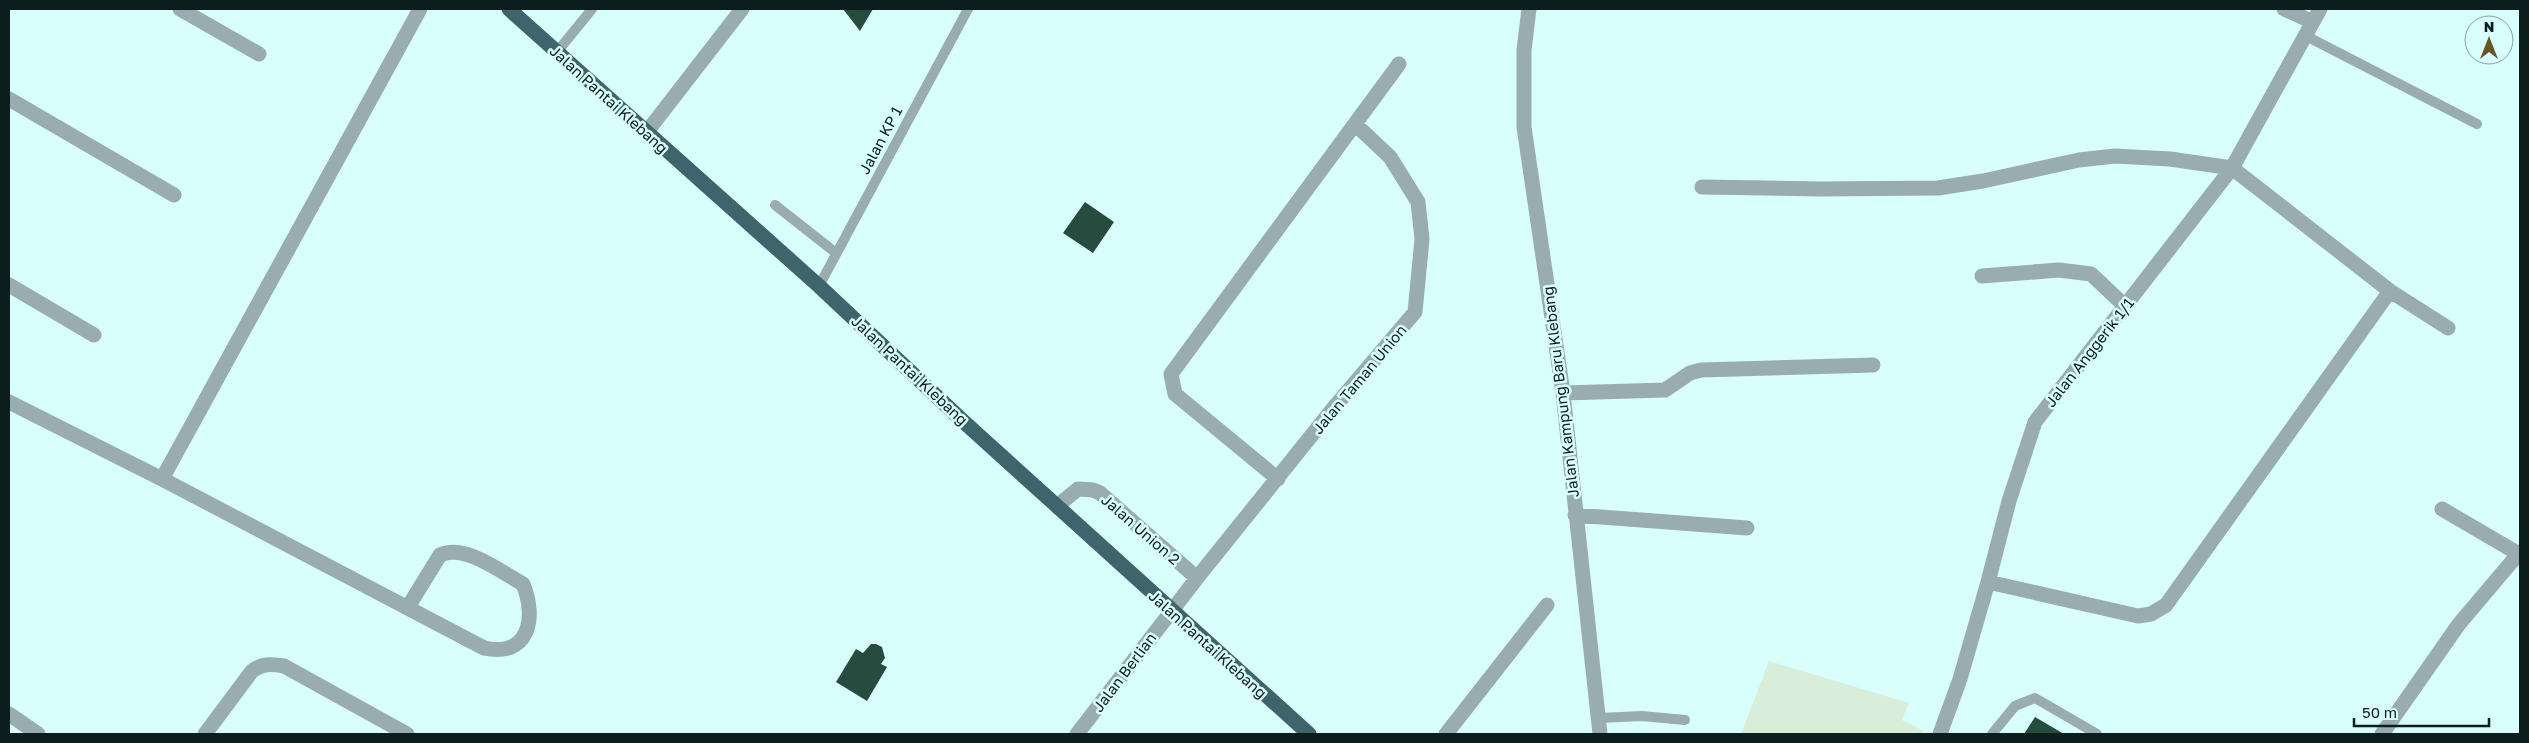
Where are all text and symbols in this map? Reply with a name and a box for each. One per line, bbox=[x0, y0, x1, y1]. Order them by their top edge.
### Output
north arrow bbox=[2464, 15, 2514, 65]
text: N bbox=[2484, 18, 2494, 35]
street label: Jalan Pantai Klebang bbox=[546, 41, 672, 157]
street label: Jalan KP 1 bbox=[855, 103, 905, 177]
street label: Jalan Kampung Baru Klebang bbox=[1538, 285, 1582, 499]
street label: Jalan Anggerik 1/1 bbox=[2041, 294, 2137, 410]
street label: Jalan Pantai Klebang bbox=[848, 312, 972, 428]
street label: Jalan Taman Union bbox=[1308, 321, 1410, 437]
street label: Jalan Union 2 bbox=[1098, 490, 1184, 568]
street label: Jalan Pantai Klebang bbox=[1145, 586, 1271, 702]
street label: Jalan Berlian bbox=[1088, 629, 1160, 715]
scale bar bbox=[2354, 696, 2489, 728]
text: 50 m bbox=[2362, 703, 2397, 721]

